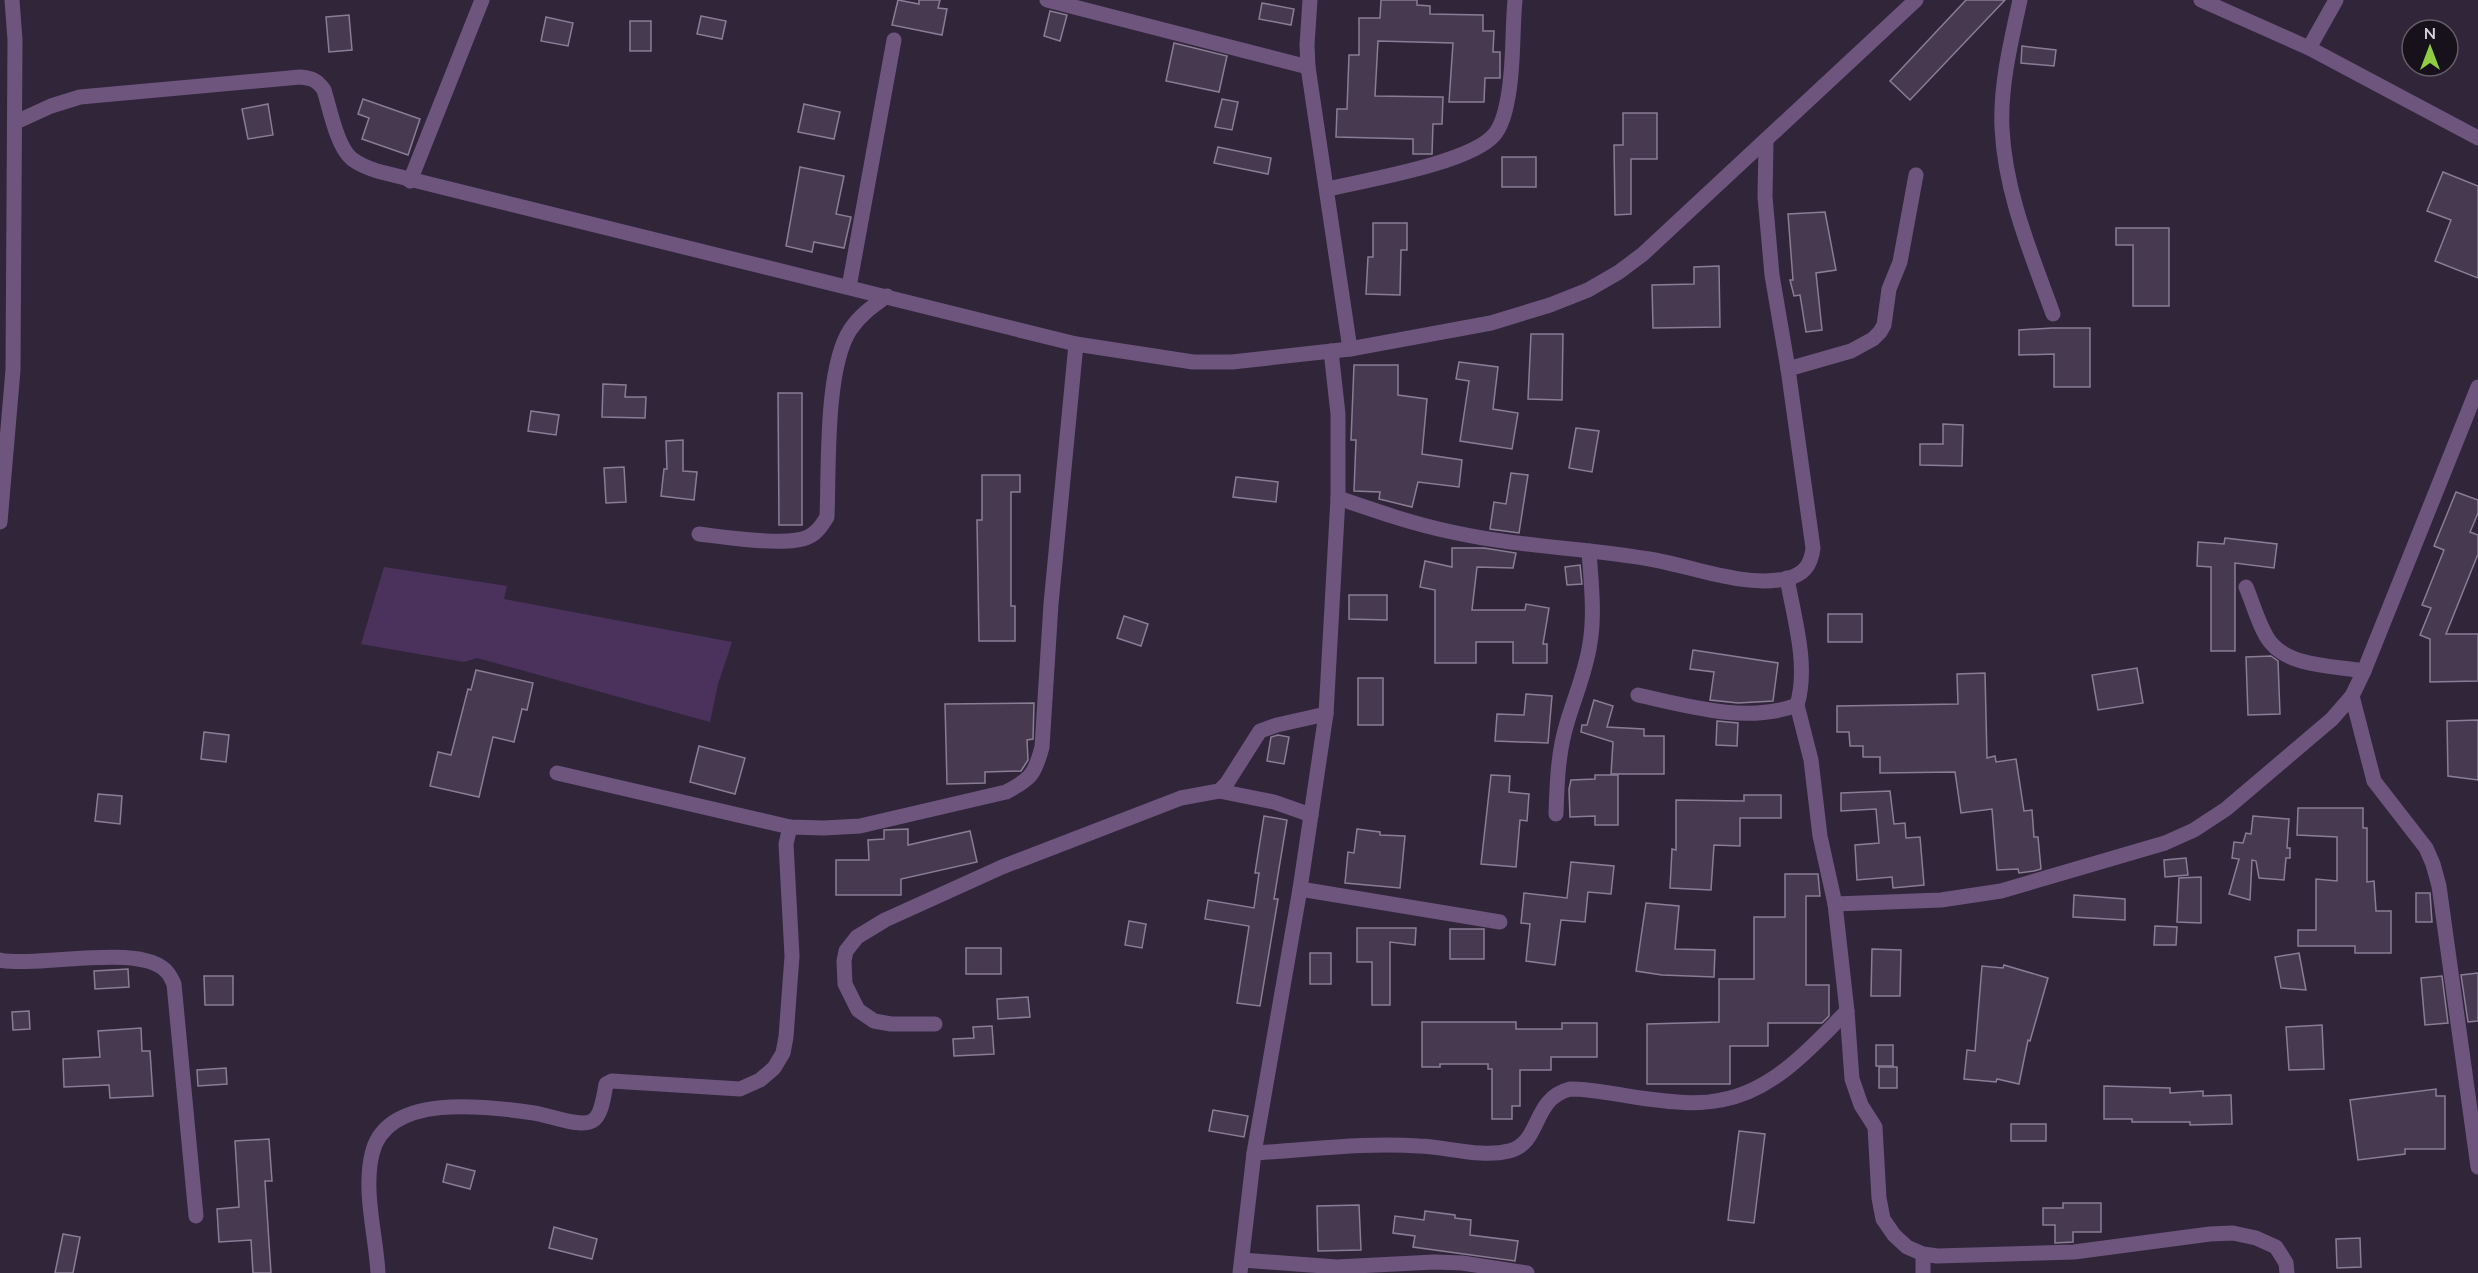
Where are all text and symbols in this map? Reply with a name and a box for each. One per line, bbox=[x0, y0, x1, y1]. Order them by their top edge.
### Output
north arrow bbox=[2400, 18, 2460, 78]
text: N bbox=[2424, 23, 2436, 42]

